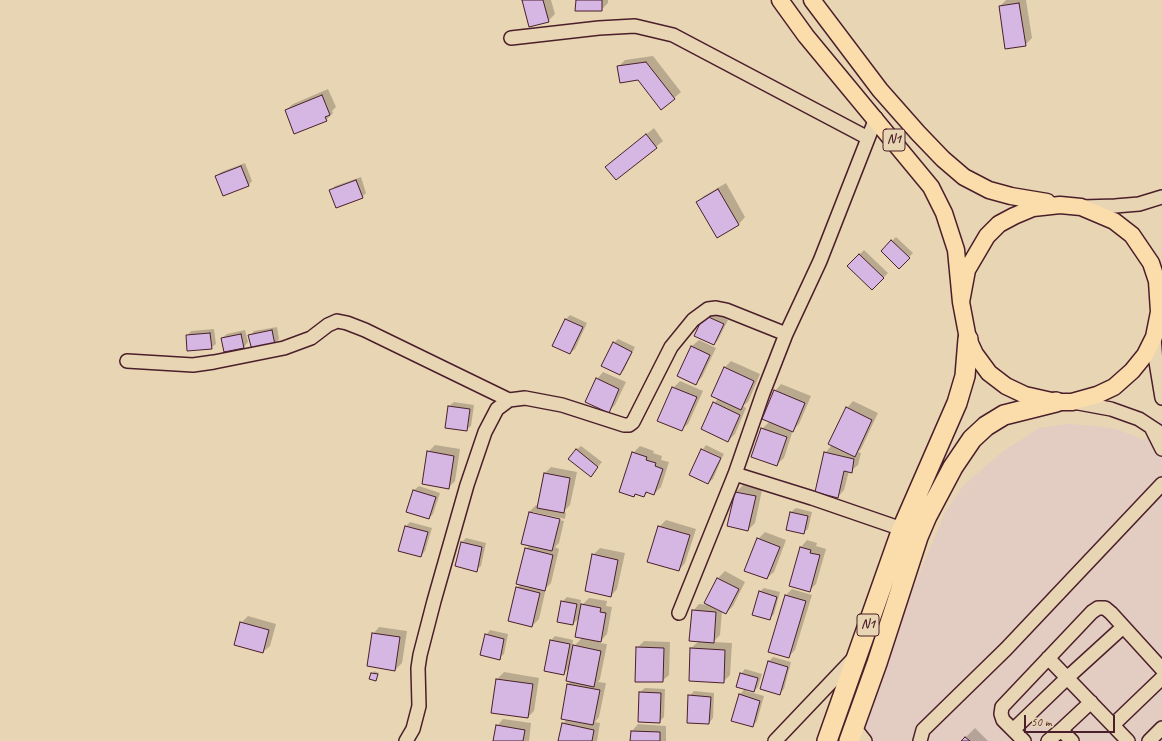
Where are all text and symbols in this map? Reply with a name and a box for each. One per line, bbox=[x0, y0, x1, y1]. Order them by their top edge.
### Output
road number: N1 bbox=[883, 129, 905, 151]
road number: N1 bbox=[857, 614, 879, 636]
scale bar bbox=[1026, 707, 1117, 733]
text: 50 m bbox=[1031, 714, 1051, 730]

